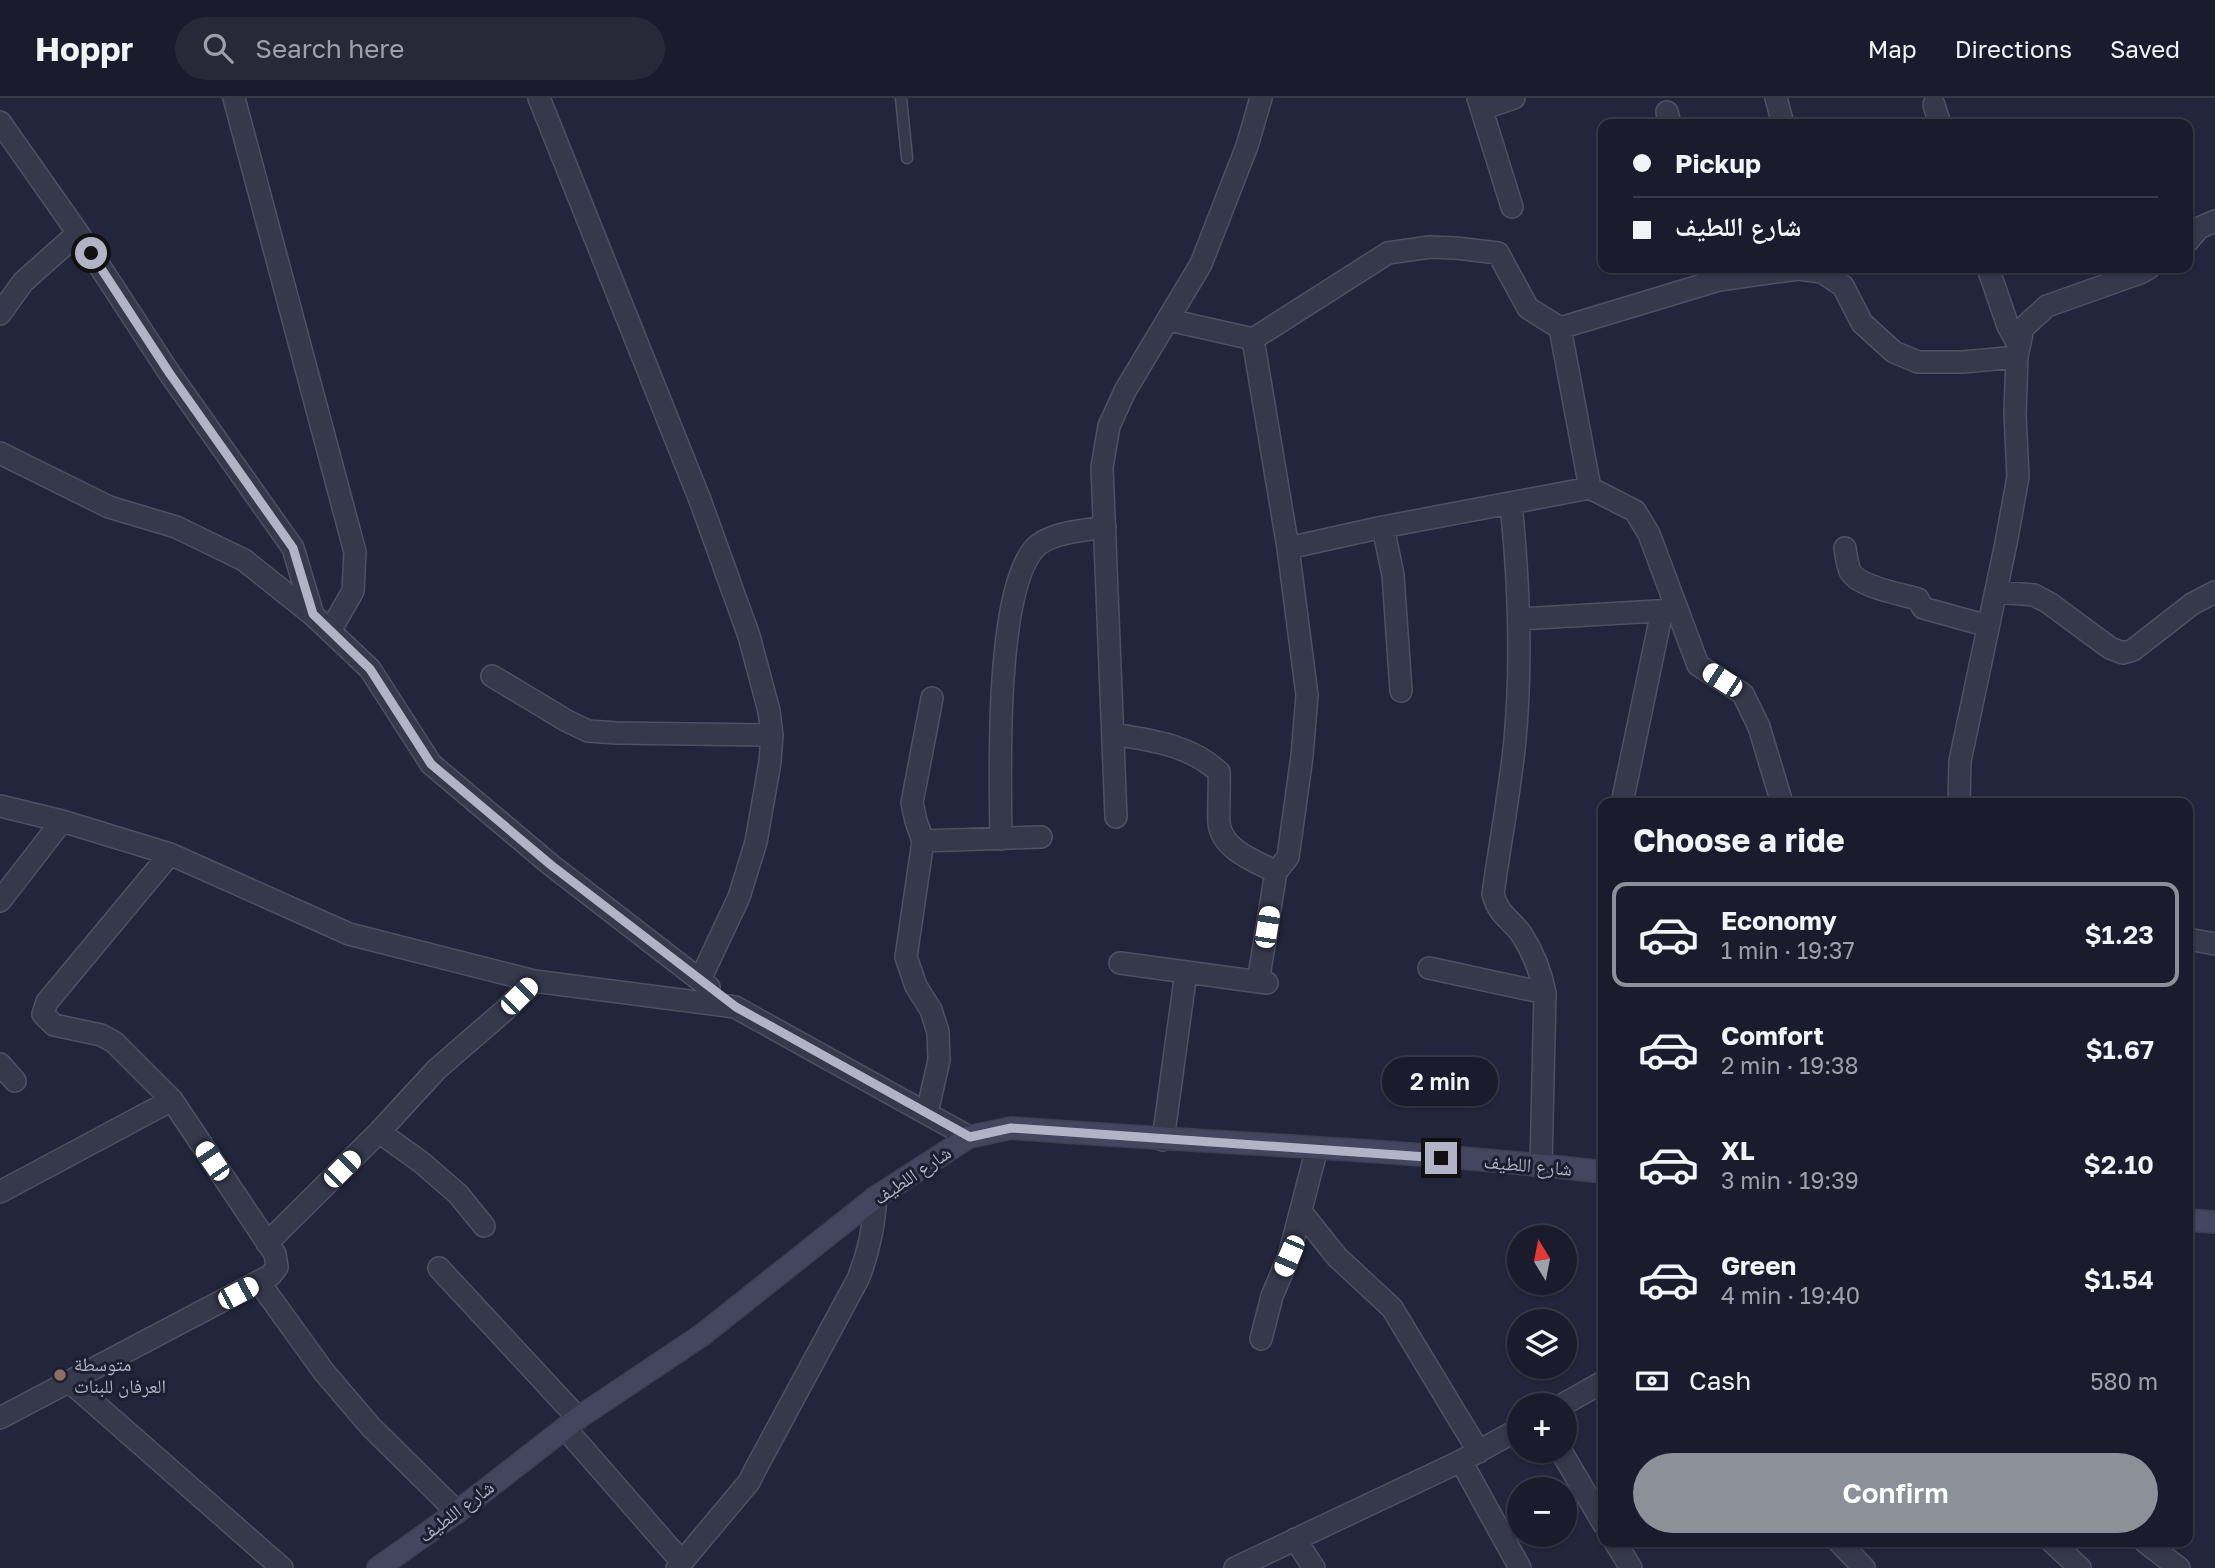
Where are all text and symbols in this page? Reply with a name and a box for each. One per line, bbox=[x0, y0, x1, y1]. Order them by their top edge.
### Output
search box bbox=[175, 17, 665, 80]
text: Hoppr bbox=[35, 29, 133, 68]
icon: search bbox=[199, 29, 237, 67]
text: Search here bbox=[255, 33, 404, 64]
text: Map bbox=[1868, 34, 1917, 63]
text: Directions bbox=[1955, 34, 2072, 63]
text: Saved bbox=[2110, 34, 2180, 63]
text: Pickup bbox=[1675, 148, 1761, 179]
text: شارع اللطيف bbox=[1675, 211, 1801, 242]
route start bbox=[75, 237, 107, 269]
car bbox=[1699, 660, 1746, 700]
text: Choose a ride bbox=[1633, 821, 1845, 859]
icon: car bbox=[1637, 903, 1700, 966]
car bbox=[1254, 905, 1281, 949]
text: Economy bbox=[1721, 905, 1837, 936]
text: $1.23 bbox=[2084, 919, 2154, 950]
text: 1 min · 19:37 bbox=[1721, 936, 1855, 964]
car bbox=[497, 974, 542, 1018]
icon: car bbox=[1637, 1018, 1700, 1081]
text: Comfort bbox=[1721, 1020, 1824, 1051]
text: $1.67 bbox=[2085, 1034, 2154, 1065]
text: 2 min · 19:38 bbox=[1721, 1051, 1859, 1079]
callout: 2 min bbox=[1383, 1056, 1499, 1105]
text: 2 min bbox=[1410, 1067, 1470, 1095]
icon: car bbox=[1637, 1133, 1700, 1196]
text: XL bbox=[1721, 1135, 1755, 1166]
car bbox=[192, 1138, 233, 1184]
street label: شارع اللطيف bbox=[869, 1140, 955, 1210]
route end bbox=[1425, 1142, 1457, 1174]
car bbox=[320, 1147, 365, 1191]
street label: شارع اللطيف bbox=[1483, 1149, 1573, 1181]
text: $2.10 bbox=[2084, 1149, 2154, 1180]
text: 3 min · 19:39 bbox=[1721, 1166, 1859, 1194]
north arrow bbox=[1507, 1225, 1577, 1295]
map controls bbox=[1507, 1225, 1577, 1547]
car bbox=[1272, 1233, 1307, 1279]
icon: car bbox=[1637, 1248, 1700, 1311]
text: Green bbox=[1721, 1250, 1796, 1281]
text: $1.54 bbox=[2084, 1264, 2154, 1295]
car bbox=[215, 1274, 262, 1312]
text: 4 min · 19:40 bbox=[1721, 1281, 1860, 1309]
button: layers bbox=[1507, 1309, 1577, 1379]
place label: متوسطة العرفان للبنات bbox=[74, 1352, 166, 1398]
icon: cash bbox=[1633, 1362, 1671, 1400]
text: Cash bbox=[1689, 1365, 1751, 1396]
marker: متوسطة العرفان للبنات bbox=[52, 1367, 68, 1383]
text: 580 m bbox=[2090, 1367, 2158, 1395]
button: + bbox=[1507, 1393, 1577, 1463]
button: Confirm bbox=[1633, 1453, 2158, 1533]
street label: شارع اللطيف bbox=[413, 1475, 499, 1547]
button: − bbox=[1507, 1477, 1577, 1547]

